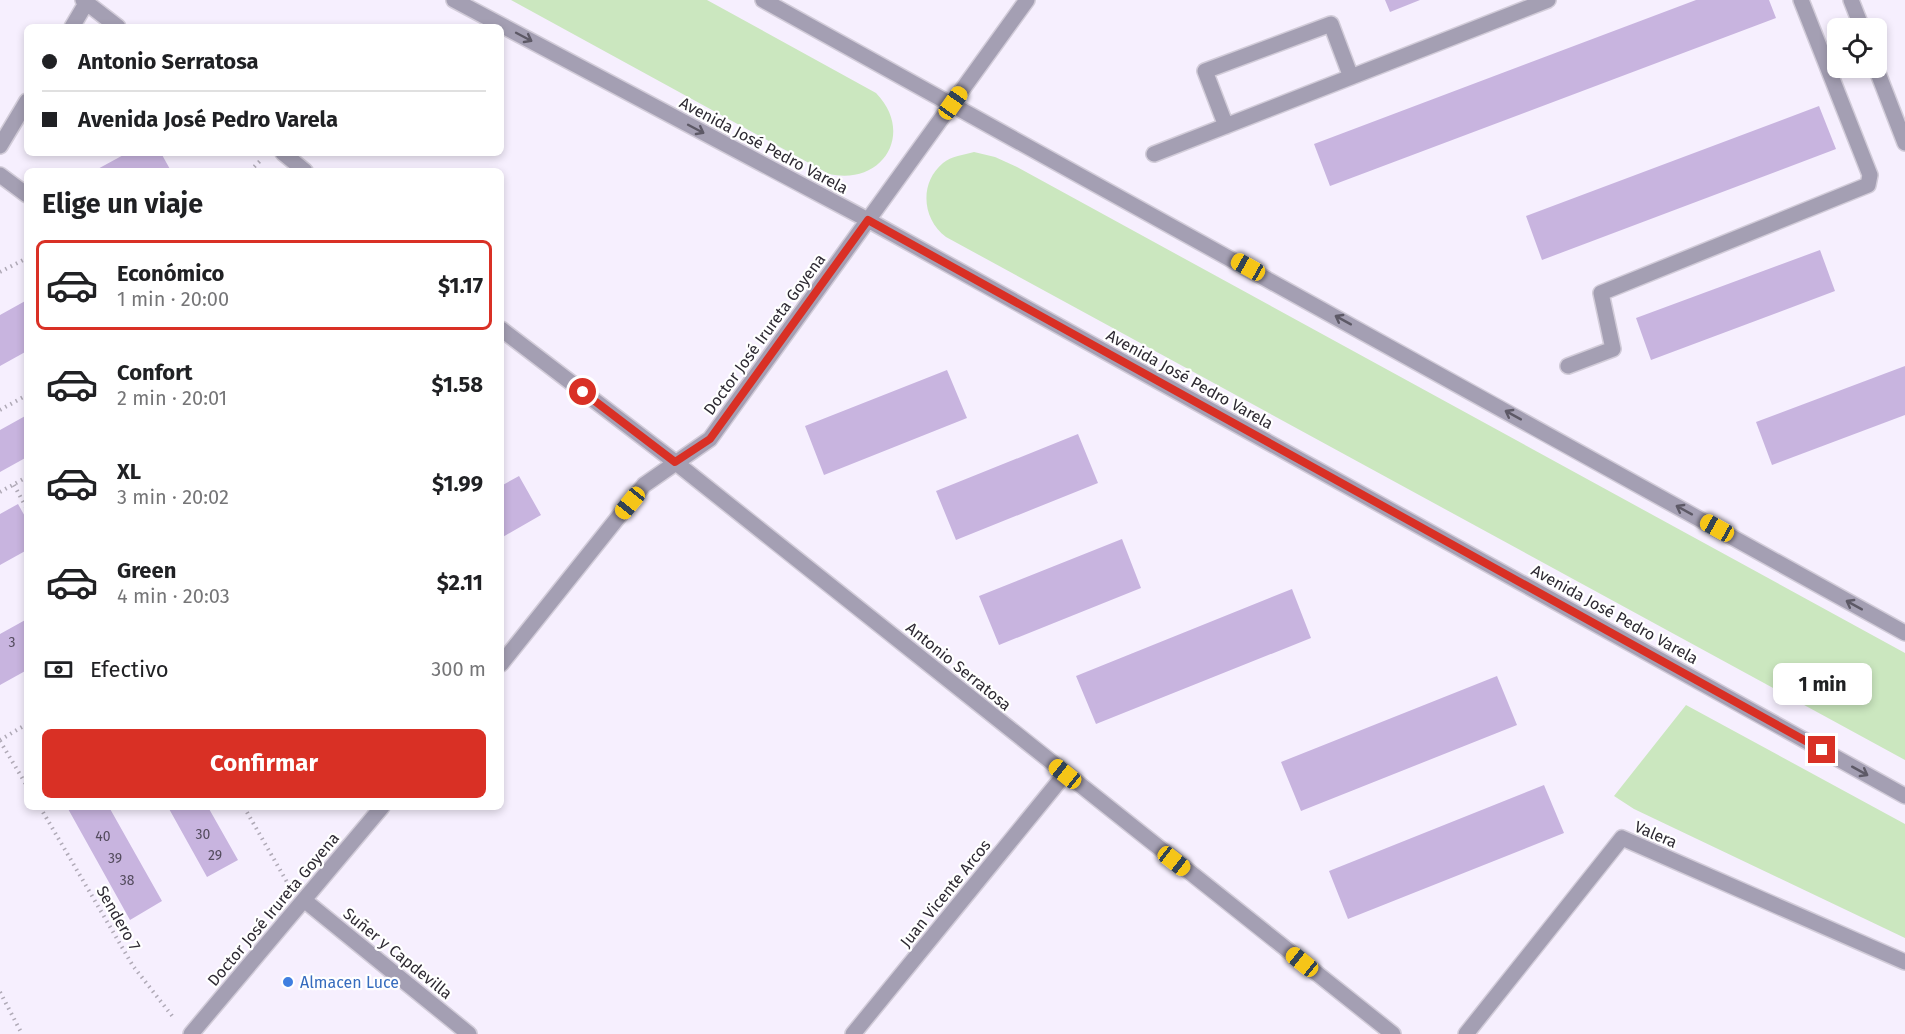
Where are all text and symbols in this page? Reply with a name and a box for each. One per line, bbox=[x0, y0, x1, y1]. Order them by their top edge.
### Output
map controls bbox=[1827, 18, 1887, 78]
button: locate bbox=[1827, 18, 1887, 78]
one-way arrow bbox=[514, 32, 532, 43]
text: Antonio Serratosa bbox=[78, 48, 259, 75]
car bbox=[935, 83, 971, 123]
street label: Avenida José Pedro Varela bbox=[676, 93, 851, 198]
text: Avenida José Pedro Varela bbox=[78, 106, 338, 133]
one-way arrow bbox=[687, 123, 704, 135]
text: Elige un viaje bbox=[42, 188, 203, 220]
street label: Doctor José Irureta Goyena bbox=[700, 250, 829, 419]
car bbox=[1228, 250, 1268, 284]
icon: car bbox=[45, 258, 99, 312]
text: Económico bbox=[117, 260, 224, 287]
text: $1.17 bbox=[438, 272, 483, 299]
text: 1 min · 20:00 bbox=[117, 287, 229, 311]
one-way arrow bbox=[1335, 314, 1352, 326]
street label: Avenida José Pedro Varela bbox=[1103, 326, 1277, 433]
icon: car bbox=[45, 357, 99, 411]
text: Confort bbox=[117, 359, 193, 386]
text: $1.58 bbox=[431, 371, 483, 398]
route start bbox=[569, 378, 596, 405]
text: 2 min · 20:01 bbox=[117, 386, 227, 410]
one-way arrow bbox=[1505, 409, 1522, 421]
icon: car bbox=[45, 456, 99, 510]
text: XL bbox=[117, 458, 141, 485]
text: $1.99 bbox=[432, 470, 483, 497]
car bbox=[612, 483, 648, 523]
text: 3 min · 20:02 bbox=[117, 485, 229, 509]
one-way arrow bbox=[1675, 504, 1693, 515]
car bbox=[1697, 511, 1737, 545]
icon: car bbox=[45, 555, 99, 609]
text: Green bbox=[117, 557, 176, 584]
street label: Avenida José Pedro Varela bbox=[1528, 561, 1702, 668]
text: $2.11 bbox=[437, 569, 483, 596]
text: 4 min · 20:03 bbox=[117, 584, 230, 608]
one-way arrow bbox=[1846, 598, 1863, 610]
street label: Antonio Serratosa bbox=[902, 618, 1015, 715]
house number: 3 bbox=[9, 634, 16, 651]
icon: cash bbox=[42, 653, 75, 686]
text: Efectivo bbox=[90, 656, 169, 683]
text: 300 m bbox=[431, 657, 486, 681]
callout: 1 min bbox=[1772, 663, 1872, 705]
text: 1 min bbox=[1798, 672, 1847, 696]
button: Confirmar bbox=[42, 729, 486, 798]
route end bbox=[1808, 736, 1835, 763]
car bbox=[1045, 756, 1085, 792]
one-way arrow bbox=[1850, 766, 1868, 777]
street label: Valera bbox=[1632, 817, 1680, 852]
house number: 30 bbox=[196, 826, 211, 843]
house number: 40 bbox=[95, 828, 111, 845]
street label: Doctor José Irureta Goyena bbox=[204, 829, 343, 990]
street label: Juan Vicente Arcos bbox=[896, 836, 995, 951]
car bbox=[1154, 843, 1194, 879]
house number: 29 bbox=[208, 847, 222, 864]
house number: 39 bbox=[108, 850, 122, 867]
house number: 38 bbox=[120, 872, 135, 889]
street label: Sendero 7 bbox=[92, 883, 145, 954]
street label: Suñer y Capdevilla bbox=[340, 904, 456, 1003]
car bbox=[1282, 944, 1322, 980]
place label: Almacen Luce bbox=[300, 973, 399, 992]
marker: Almacen Luce bbox=[281, 975, 295, 989]

